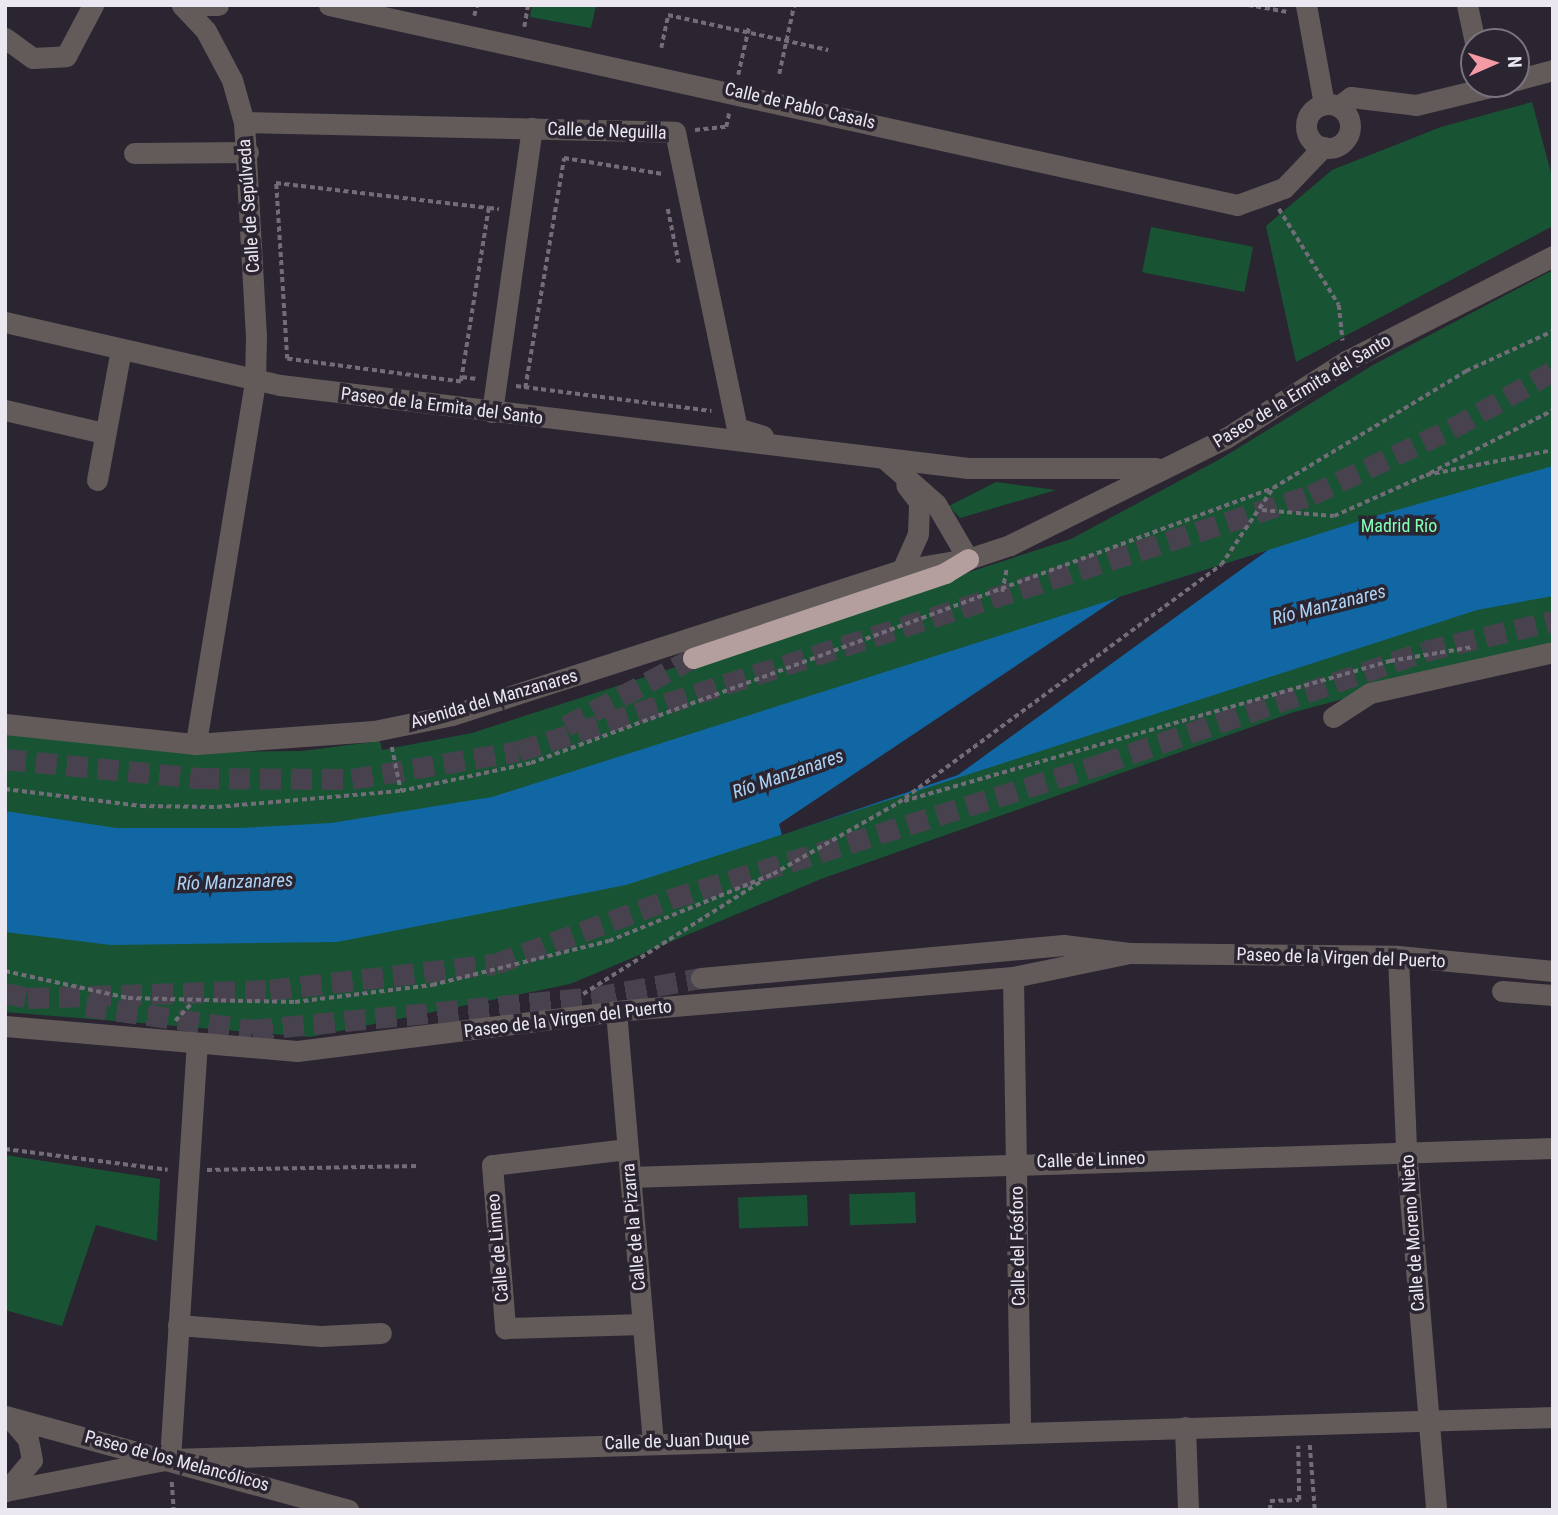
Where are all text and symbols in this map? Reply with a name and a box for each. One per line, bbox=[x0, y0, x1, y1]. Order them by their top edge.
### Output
north arrow bbox=[1460, 28, 1530, 98]
text: N bbox=[1503, 56, 1526, 68]
street label: Calle de Pablo Casals bbox=[723, 78, 877, 134]
street label: Calle de Neguilla bbox=[547, 118, 667, 144]
street label: Calle de Sepúlveda bbox=[234, 138, 264, 274]
street label: Paseo de la Ermita del Santo bbox=[1209, 329, 1395, 453]
street label: Paseo de la Ermita del Santo bbox=[340, 383, 544, 429]
park label: Madrid Río bbox=[1361, 515, 1437, 537]
water label: Río Manzanares bbox=[1270, 580, 1388, 630]
street label: Avenida del Manzanares bbox=[408, 665, 580, 733]
water label: Río Manzanares bbox=[729, 744, 847, 804]
water label: Río Manzanares bbox=[176, 869, 294, 895]
street label: Paseo de la Virgen del Puerto bbox=[1236, 944, 1446, 972]
street label: Paseo de la Virgen del Puerto bbox=[463, 996, 673, 1042]
street label: Calle de Linneo bbox=[1036, 1147, 1146, 1173]
street label: Calle de Moreno Nieto bbox=[1397, 1154, 1429, 1312]
street label: Calle de la Pizarra bbox=[618, 1162, 650, 1292]
street label: Calle del Fósforo bbox=[1006, 1186, 1030, 1306]
street label: Calle de Linneo bbox=[483, 1193, 513, 1303]
street label: Paseo de los Melancólicos bbox=[82, 1426, 272, 1496]
street label: Calle de Juan Duque bbox=[604, 1428, 750, 1454]

